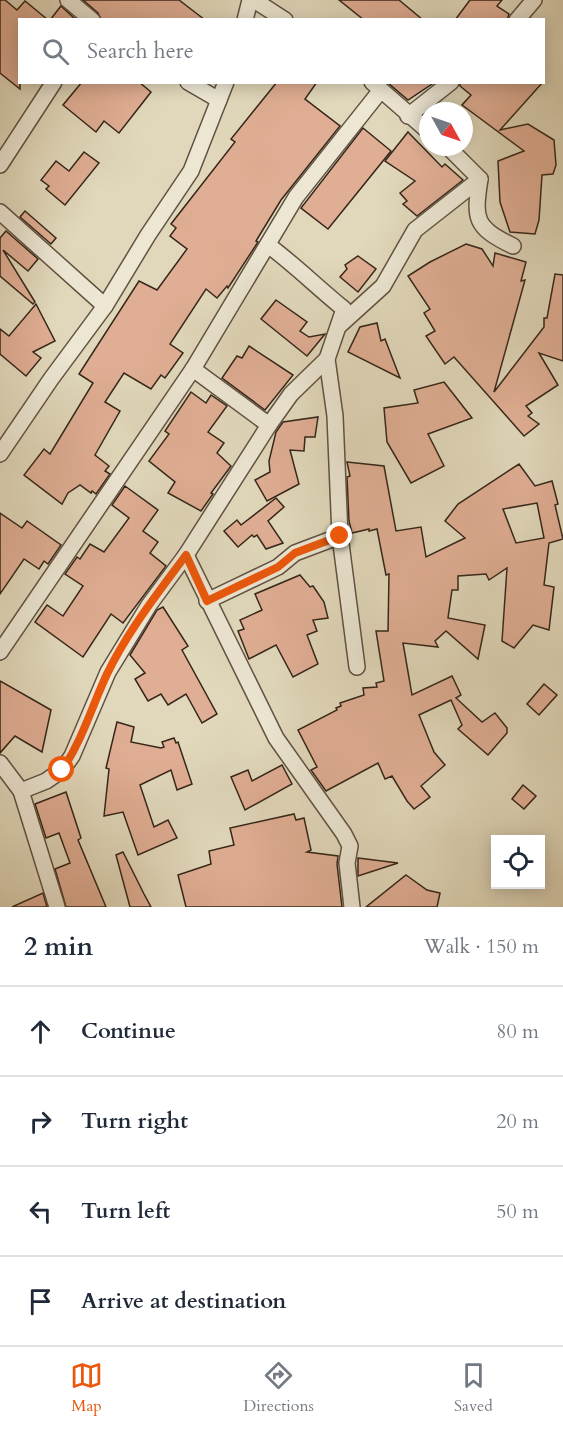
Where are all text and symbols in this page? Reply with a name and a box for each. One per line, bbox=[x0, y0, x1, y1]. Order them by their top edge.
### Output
search box bbox=[18, 18, 545, 84]
icon: search bbox=[39, 35, 72, 68]
text: Search here bbox=[87, 36, 194, 66]
north arrow bbox=[419, 102, 473, 156]
route end bbox=[326, 522, 352, 548]
route start bbox=[48, 756, 74, 782]
map controls bbox=[491, 835, 545, 889]
button: locate bbox=[491, 835, 545, 889]
text: 2 min bbox=[24, 929, 93, 964]
text: Walk · 150 m bbox=[424, 933, 539, 960]
icon: ahead bbox=[24, 1015, 57, 1048]
text: Continue bbox=[81, 1016, 176, 1046]
text: 80 m bbox=[496, 1018, 539, 1045]
icon: right bbox=[24, 1105, 57, 1138]
text: Turn right bbox=[81, 1106, 188, 1136]
text: 20 m bbox=[496, 1108, 539, 1135]
icon: left bbox=[24, 1195, 57, 1228]
text: Turn left bbox=[81, 1196, 170, 1226]
text: 50 m bbox=[496, 1198, 539, 1225]
icon: arrive bbox=[24, 1285, 57, 1318]
text: Arrive at destination bbox=[81, 1286, 286, 1316]
tab: Map bbox=[70, 1359, 103, 1417]
tab: Directions bbox=[243, 1359, 314, 1417]
tab: Saved bbox=[454, 1359, 493, 1417]

